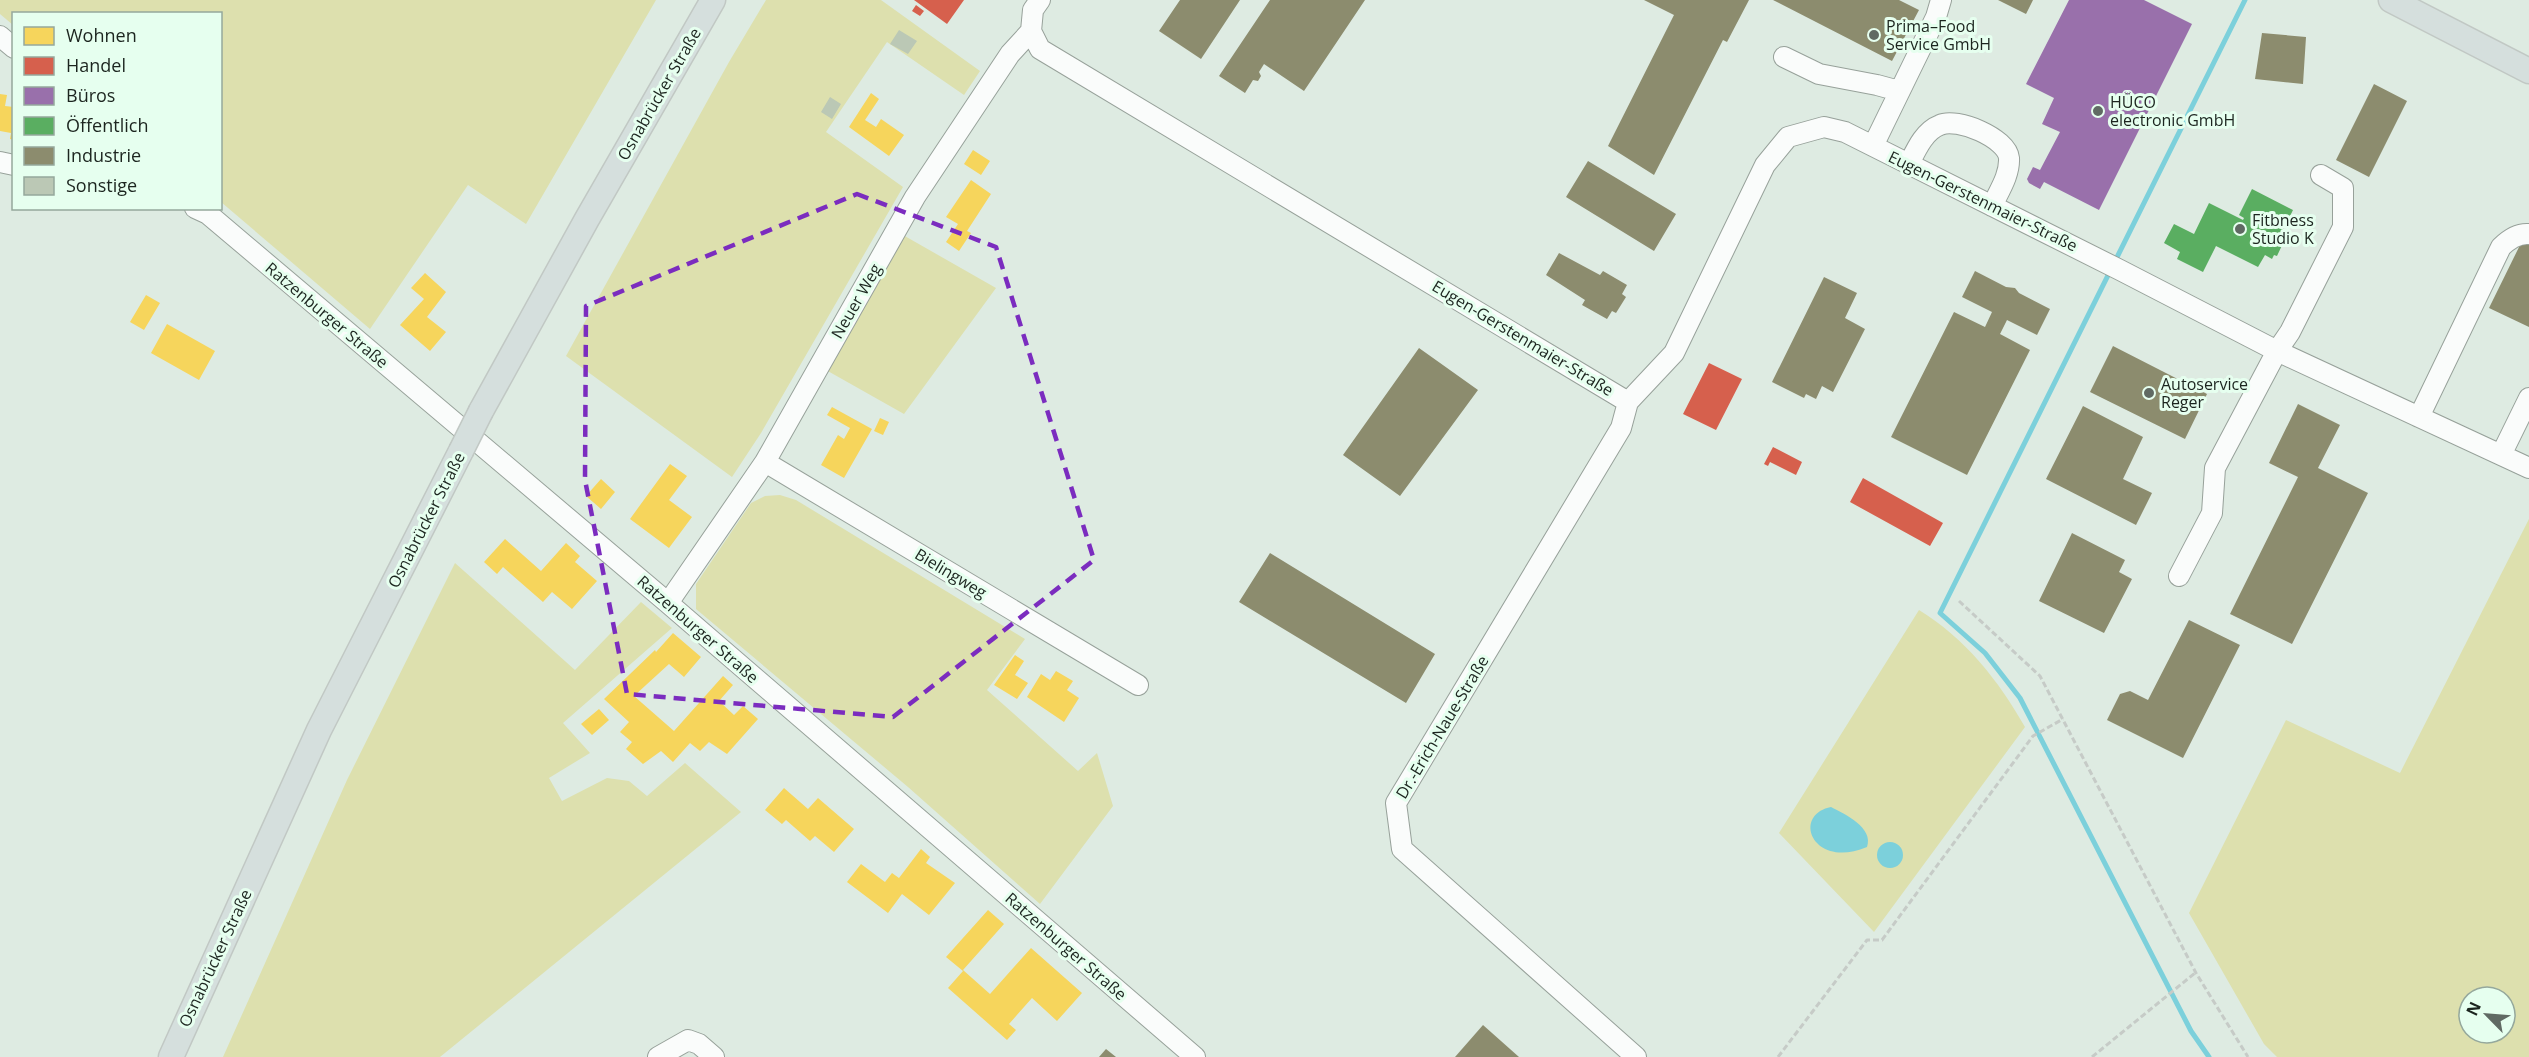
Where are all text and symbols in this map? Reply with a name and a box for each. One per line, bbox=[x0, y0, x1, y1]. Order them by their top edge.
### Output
legend bbox=[12, 12, 222, 210]
place label: Prima–Food Service GmbH bbox=[1886, 15, 1991, 55]
text: Wohnen bbox=[66, 23, 137, 47]
street label: Osnabrücker Straße bbox=[612, 24, 706, 164]
marker: Prima–Food Service GmbH bbox=[1867, 28, 1881, 42]
text: Handel bbox=[66, 53, 126, 77]
text: Büros bbox=[66, 83, 115, 107]
place label: HÜCO electronic GmbH bbox=[2110, 91, 2235, 131]
marker: HÜCO electronic GmbH bbox=[2091, 104, 2105, 118]
text: Öffentlich bbox=[66, 113, 148, 137]
text: Industrie bbox=[66, 143, 141, 167]
street label: Eugen-Gerstenmaier-Straße bbox=[1885, 146, 2081, 256]
text: Sonstige bbox=[66, 173, 137, 197]
place label: Fitbness Studio K bbox=[2252, 209, 2314, 249]
marker: Fitbness Studio K bbox=[2233, 222, 2247, 236]
street label: Ratzenburger Straße bbox=[261, 257, 393, 373]
street label: Neuer Weg bbox=[826, 259, 886, 342]
street label: Eugen-Gerstenmaier-Straße bbox=[1428, 275, 1618, 401]
place label: Autoservice Reger bbox=[2161, 373, 2248, 413]
marker: Autoservice Reger bbox=[2142, 386, 2156, 400]
street label: Osnabrücker Straße bbox=[382, 448, 470, 592]
street label: Bielingweg bbox=[911, 543, 991, 603]
street label: Ratzenburger Straße bbox=[633, 570, 763, 688]
street label: Dr.-Erich-Naue-Straße bbox=[1391, 651, 1493, 803]
street label: Osnabrücker Straße bbox=[173, 886, 257, 1030]
street label: Ratzenburger Straße bbox=[1001, 887, 1131, 1005]
north arrow bbox=[2457, 985, 2517, 1045]
text: N bbox=[2461, 998, 2486, 1019]

